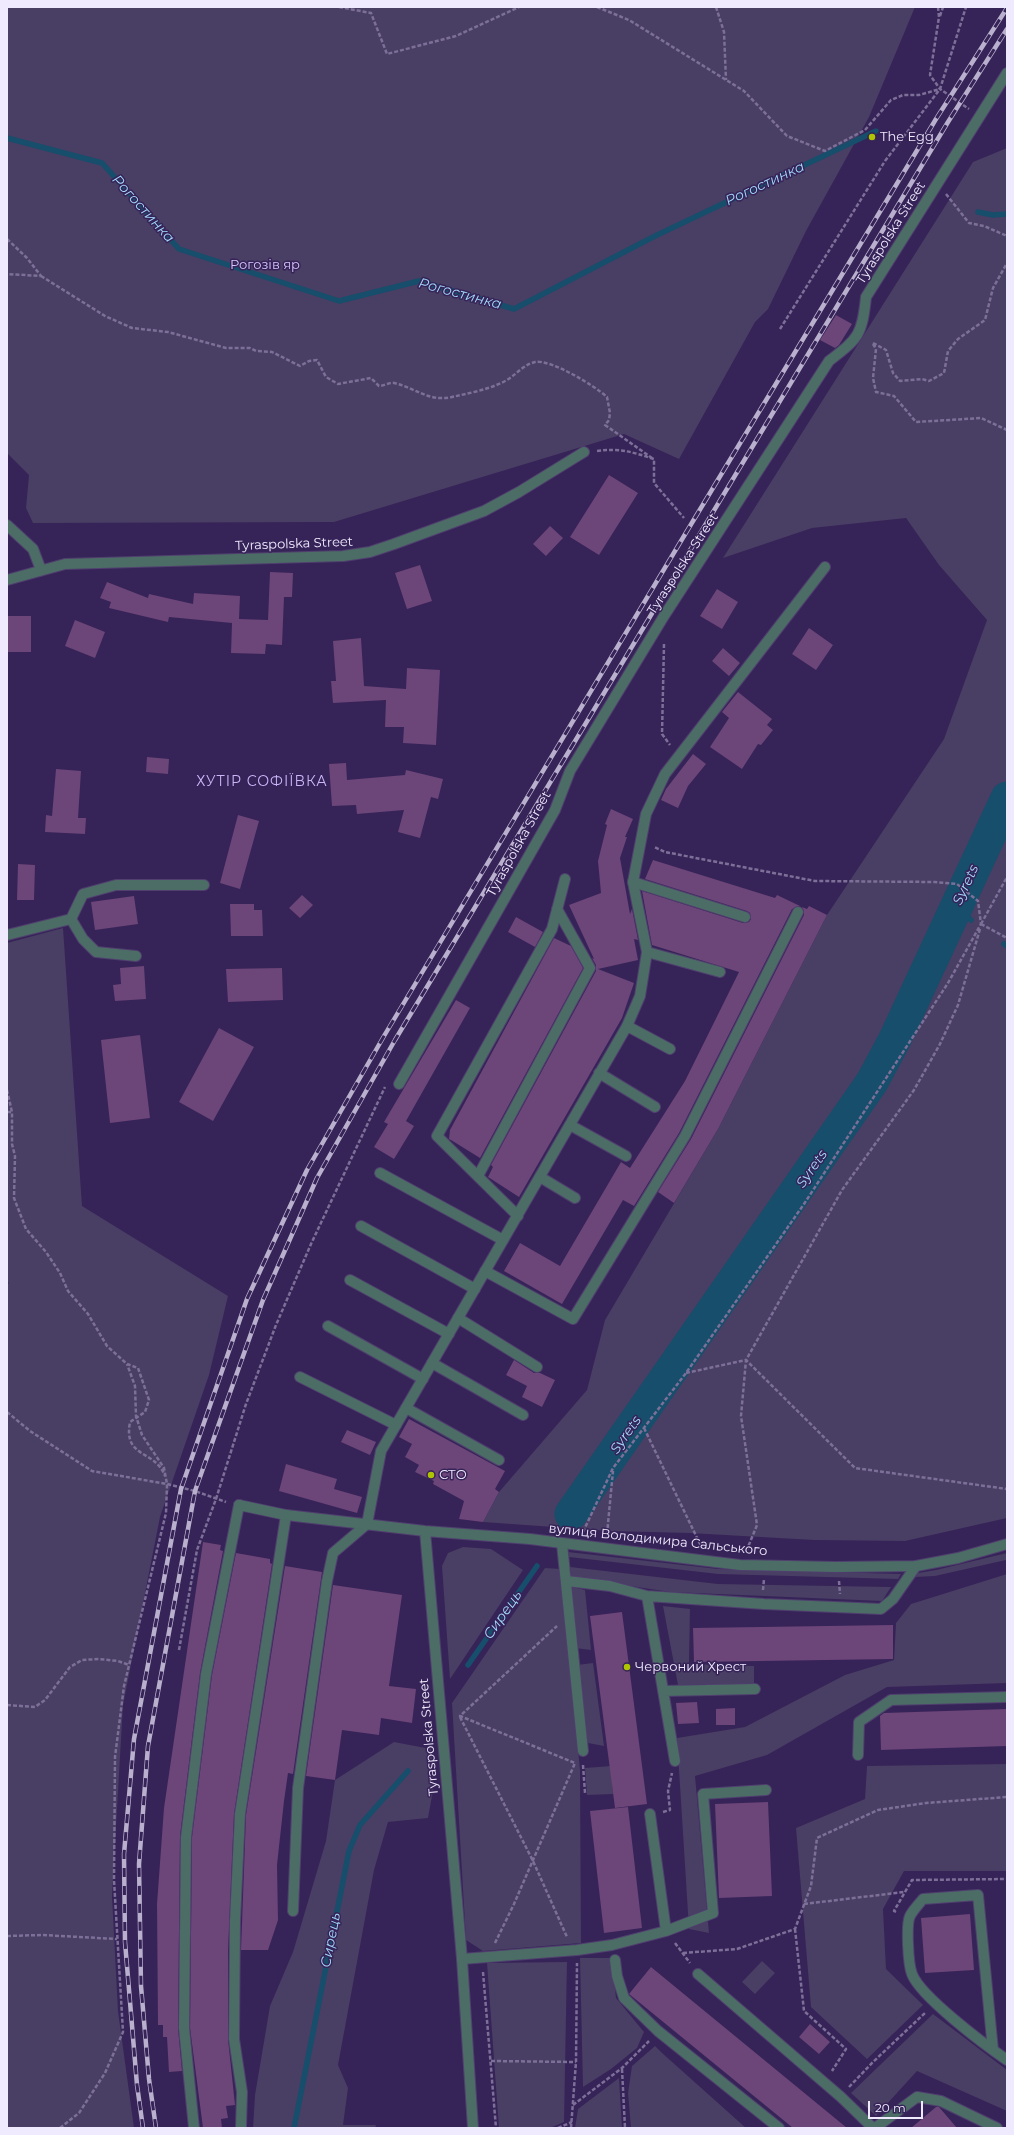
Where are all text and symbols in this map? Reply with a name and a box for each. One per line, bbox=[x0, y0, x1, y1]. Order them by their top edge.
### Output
place label: The Egg bbox=[880, 129, 934, 145]
marker: The Egg bbox=[867, 132, 877, 142]
water label: Рогостинка bbox=[723, 158, 807, 210]
water label: Рогостинка bbox=[108, 172, 178, 246]
street label: Tyraspolska Street bbox=[853, 179, 929, 287]
park label: Рогозів яр bbox=[230, 257, 300, 273]
water label: Рогостинка bbox=[417, 275, 503, 313]
street label: Tyraspolska Street bbox=[644, 510, 722, 618]
street label: Tyraspolska Street bbox=[235, 534, 353, 554]
district label: ХУТІР СОФІЇВКА bbox=[196, 774, 328, 790]
street label: Tyraspolska Street bbox=[484, 789, 554, 899]
water label: Syrets bbox=[949, 862, 983, 908]
water label: Syrets bbox=[793, 1147, 831, 1191]
water label: Syrets bbox=[607, 1413, 645, 1457]
place label: СТО bbox=[439, 1467, 467, 1483]
marker: СТО bbox=[426, 1470, 436, 1480]
street label: вулиця Володимира Сальського bbox=[548, 1521, 768, 1559]
water label: Сирець bbox=[480, 1587, 526, 1643]
place label: Червоний Хрест bbox=[635, 1659, 746, 1675]
marker: Червоний Хрест bbox=[622, 1662, 632, 1672]
street label: Tyraspolska Street bbox=[416, 1678, 442, 1796]
water label: Сирець bbox=[317, 1911, 345, 1969]
scale bar bbox=[870, 2093, 925, 2119]
text: 20 m bbox=[875, 2100, 906, 2115]

